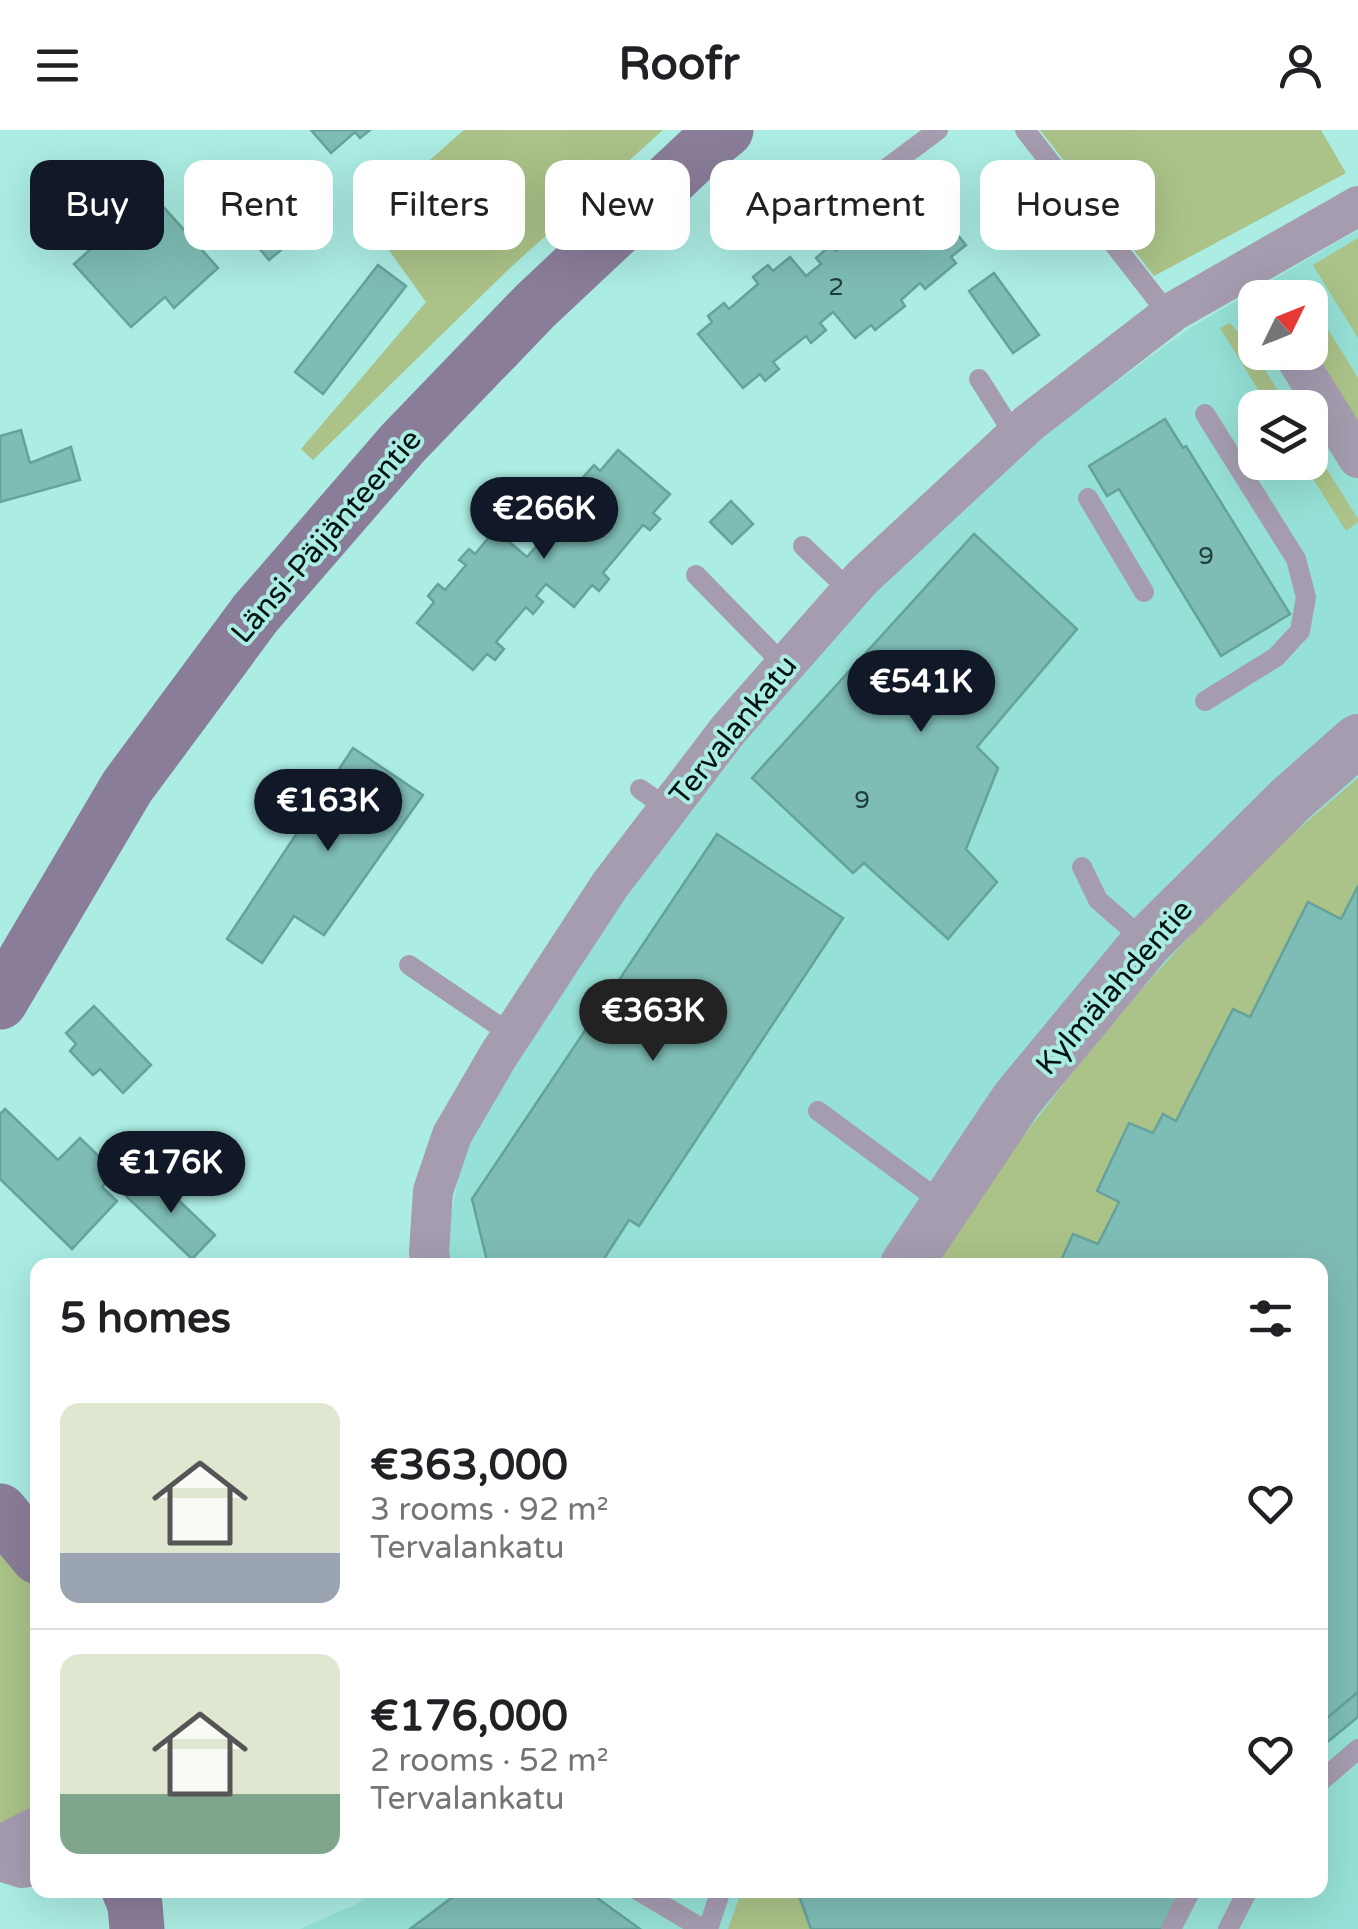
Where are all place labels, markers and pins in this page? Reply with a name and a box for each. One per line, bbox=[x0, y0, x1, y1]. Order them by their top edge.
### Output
pin: €266K bbox=[474, 477, 614, 562]
pin: €541K bbox=[851, 650, 991, 735]
pin: €163K bbox=[258, 769, 398, 854]
pin: €363K bbox=[583, 979, 723, 1064]
pin: €176K bbox=[101, 1131, 241, 1216]

